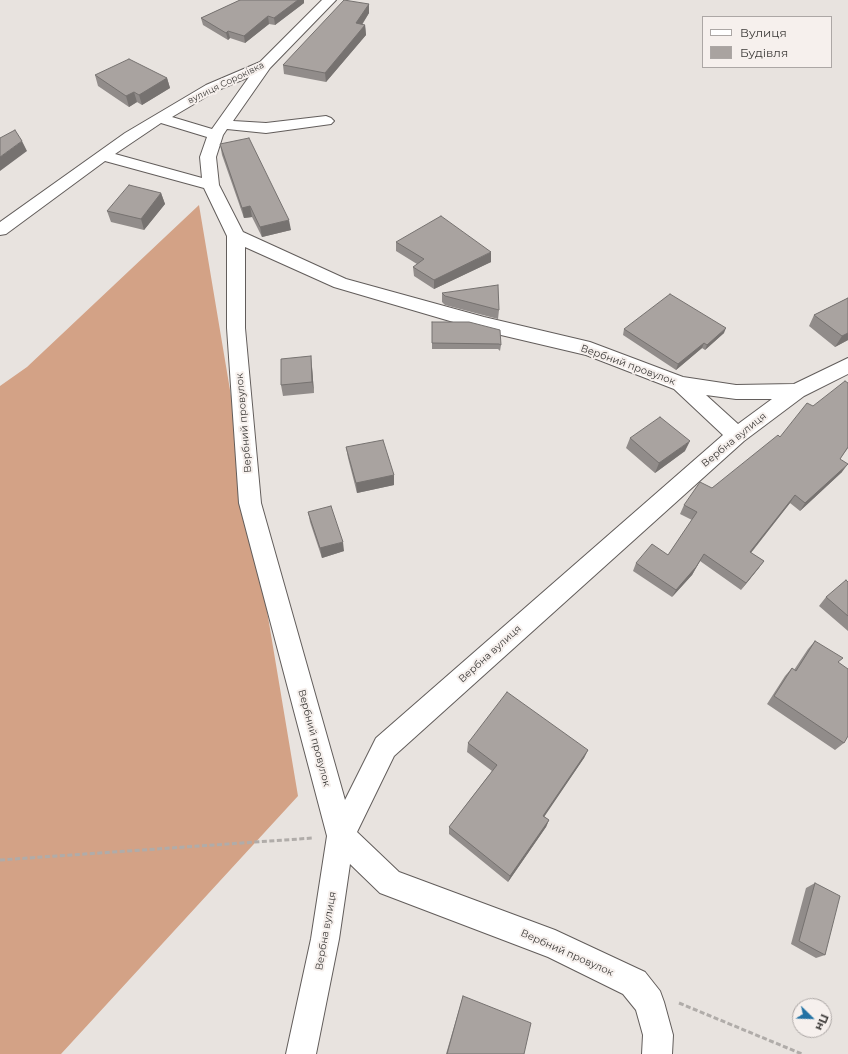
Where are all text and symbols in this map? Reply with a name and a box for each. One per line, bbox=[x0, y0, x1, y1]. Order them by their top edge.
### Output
legend bbox=[702, 16, 832, 68]
text: Вулиця bbox=[740, 25, 787, 40]
text: Будівля bbox=[740, 45, 788, 60]
street label: вулиця Сороківка bbox=[186, 60, 266, 106]
street label: Вербний провулок bbox=[579, 342, 677, 388]
street label: Вербний провулок bbox=[234, 373, 254, 473]
street label: Вербна вулиця bbox=[699, 410, 769, 470]
street label: Вербна вулиця bbox=[456, 623, 524, 685]
street label: Вербний провулок bbox=[295, 688, 333, 788]
street label: Вербна вулиця bbox=[313, 891, 339, 971]
street label: Вербний провулок bbox=[519, 927, 615, 979]
north arrow bbox=[792, 998, 832, 1038]
text: Пн bbox=[812, 1012, 832, 1033]

